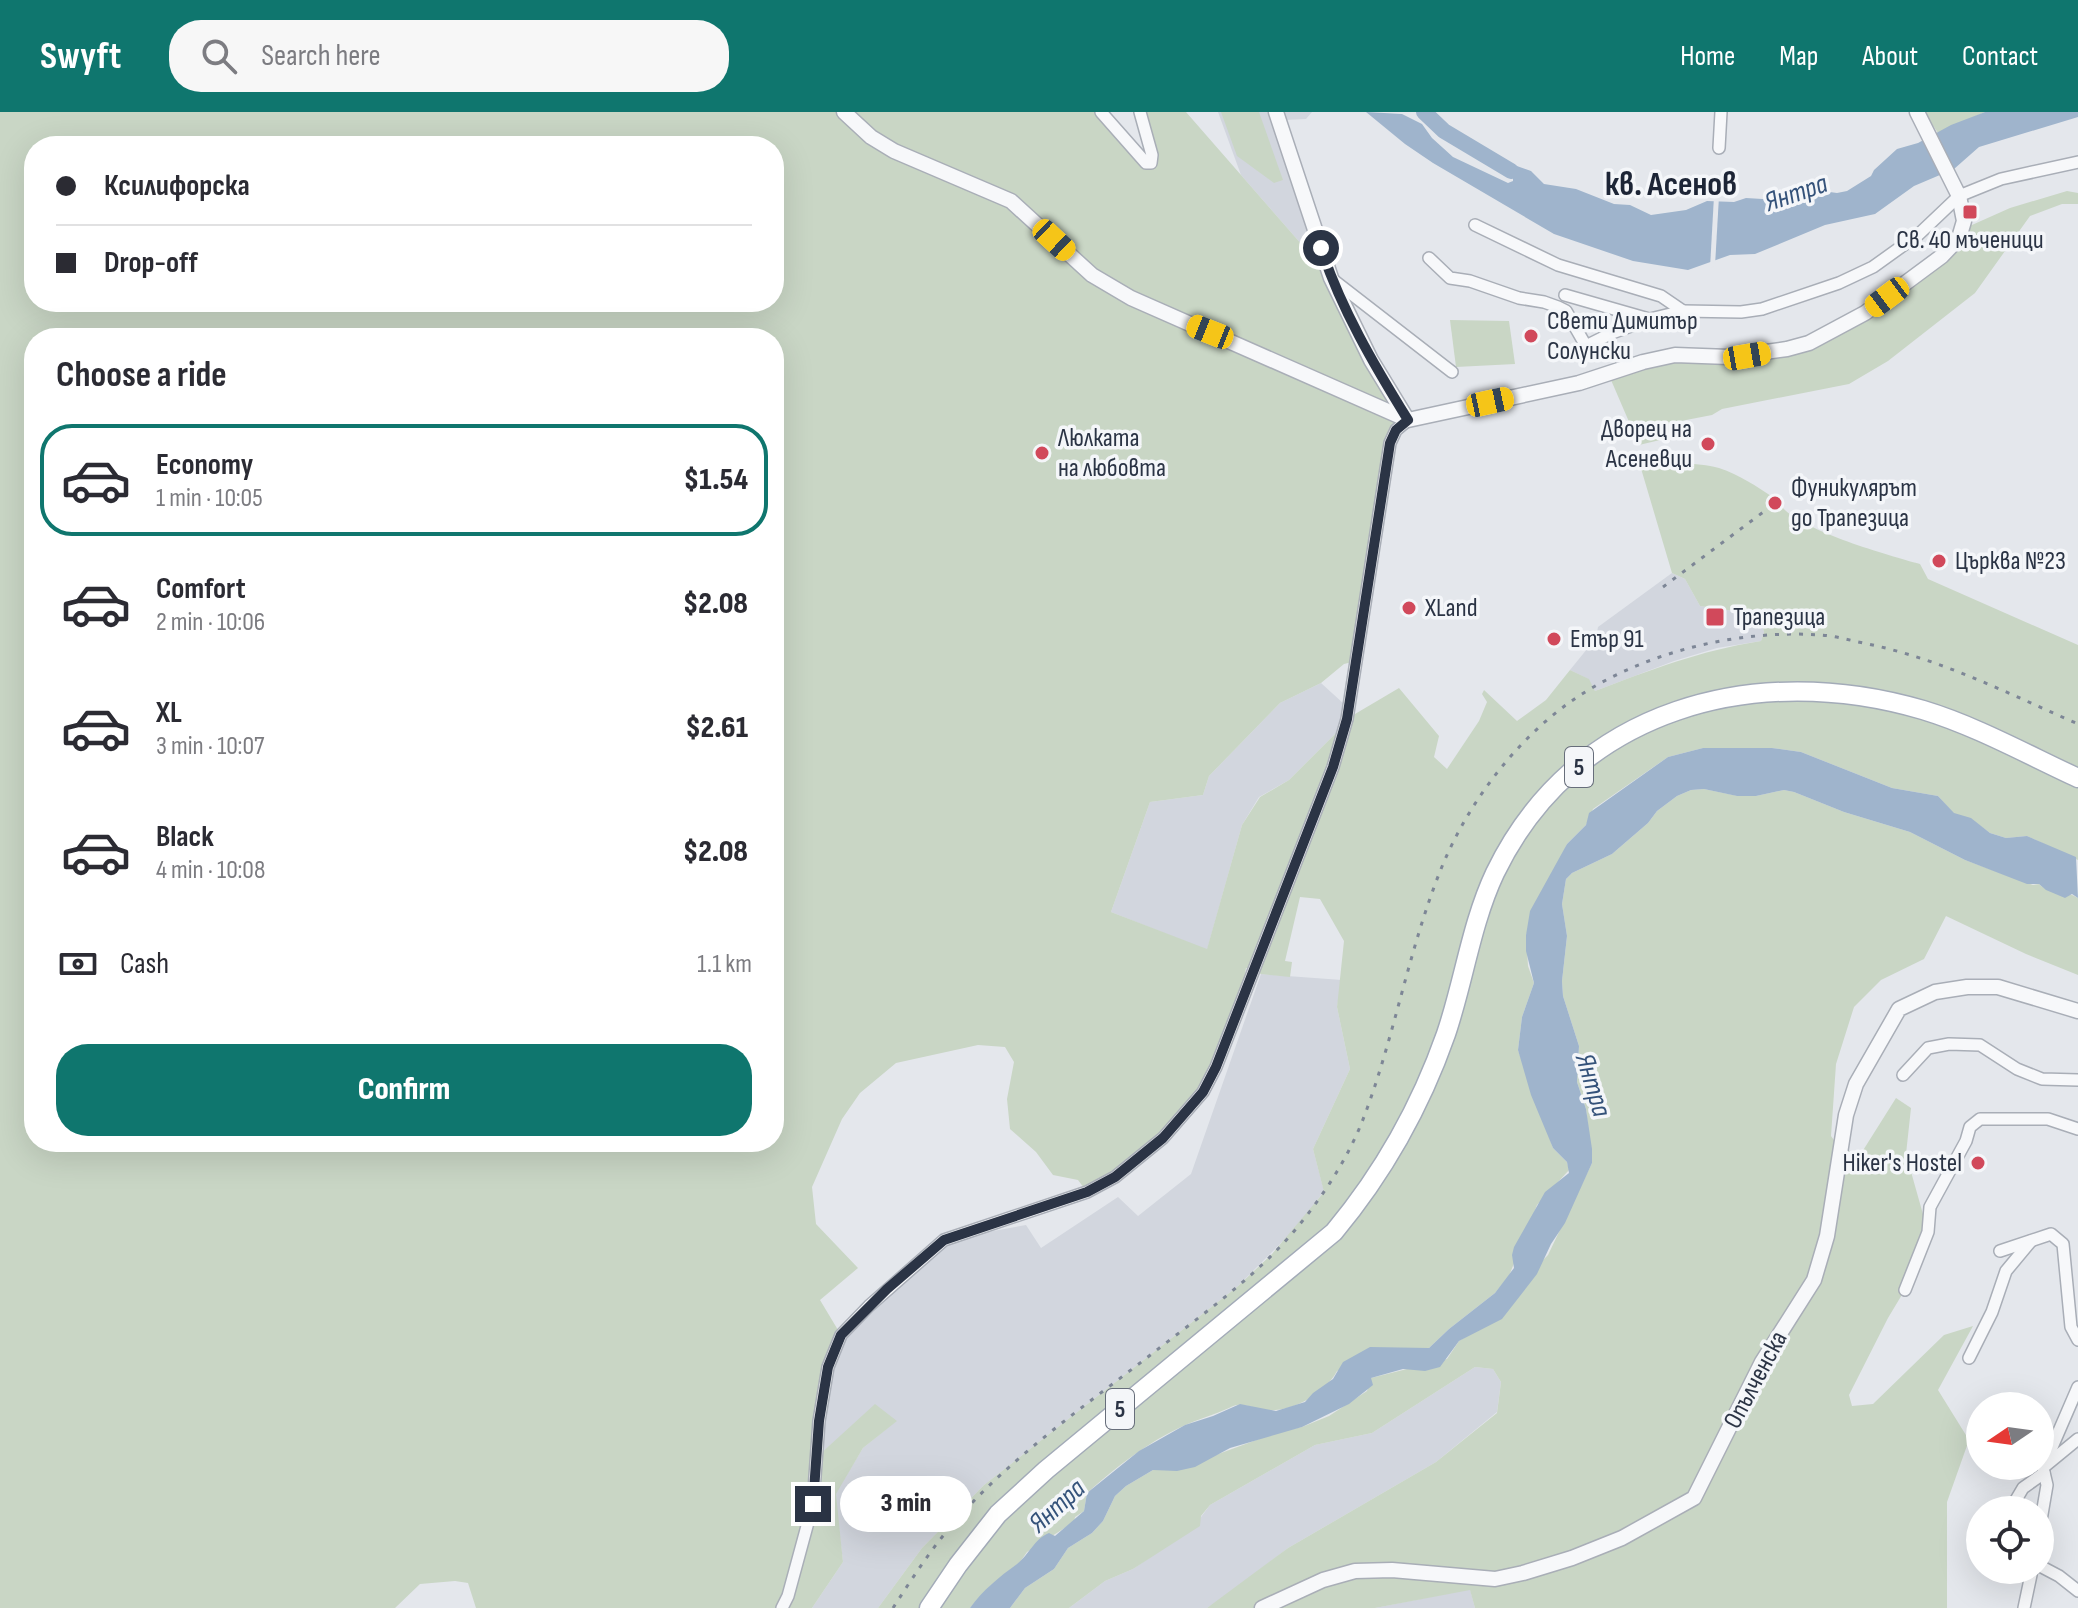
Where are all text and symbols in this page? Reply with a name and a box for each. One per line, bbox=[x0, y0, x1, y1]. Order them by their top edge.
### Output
search box bbox=[169, 20, 729, 92]
text: Swyft bbox=[40, 34, 121, 79]
icon: search bbox=[197, 34, 241, 78]
text: Search here bbox=[261, 38, 381, 74]
text: Home bbox=[1680, 40, 1735, 73]
text: Map bbox=[1779, 40, 1818, 73]
text: About bbox=[1862, 40, 1918, 73]
text: Contact bbox=[1962, 40, 2038, 73]
district label: кв. Асенов bbox=[1605, 164, 1737, 205]
water label: Янтра bbox=[1759, 167, 1832, 219]
text: Ксилифорска bbox=[104, 168, 250, 204]
marker: Св. 40 мъченици bbox=[1961, 203, 1979, 221]
car bbox=[1028, 215, 1080, 265]
place label: Св. 40 мъченици bbox=[1896, 225, 2044, 256]
route start bbox=[1303, 230, 1339, 266]
text: Drop-off bbox=[104, 245, 198, 281]
car bbox=[1861, 273, 1913, 321]
place label: Свети Димитър Солунски bbox=[1547, 306, 1698, 367]
car bbox=[1183, 312, 1237, 352]
marker: Свети Димитър Солунски bbox=[1522, 327, 1540, 345]
car bbox=[1721, 340, 1773, 372]
text: Choose a ride bbox=[56, 354, 227, 397]
car bbox=[1464, 385, 1516, 419]
place label: Дворец на Асеневци bbox=[1601, 414, 1692, 475]
place label: Люлката на любовта bbox=[1057, 423, 1166, 484]
marker: Дворец на Асеневци bbox=[1699, 435, 1717, 453]
icon: car bbox=[60, 444, 132, 516]
marker: Люлката на любовта bbox=[1033, 444, 1051, 462]
text: Economy bbox=[156, 447, 253, 483]
text: $1.54 bbox=[684, 462, 748, 498]
place label: Фуникулярът до Трапезица bbox=[1791, 473, 1917, 534]
text: 1 min · 10:05 bbox=[156, 483, 263, 514]
marker: Фуникулярът до Трапезица bbox=[1766, 494, 1784, 512]
place label: Църква №23 bbox=[1955, 546, 2066, 577]
marker: Църква №23 bbox=[1930, 552, 1948, 570]
icon: car bbox=[60, 568, 132, 640]
text: Comfort bbox=[156, 571, 246, 607]
text: $2.08 bbox=[683, 586, 748, 622]
place label: XLand bbox=[1424, 593, 1478, 624]
marker: XLand bbox=[1400, 599, 1418, 617]
place label: Трапезица bbox=[1733, 602, 1825, 633]
marker: Трапезица bbox=[1704, 606, 1726, 628]
text: 2 min · 10:06 bbox=[156, 607, 265, 638]
place label: Етър 91 bbox=[1570, 624, 1644, 655]
marker: Етър 91 bbox=[1545, 630, 1563, 648]
icon: car bbox=[60, 692, 132, 764]
text: XL bbox=[156, 695, 182, 731]
text: $2.61 bbox=[685, 710, 748, 746]
text: 3 min · 10:07 bbox=[156, 731, 264, 762]
road number: 5 bbox=[1565, 747, 1593, 787]
icon: car bbox=[60, 816, 132, 888]
text: Black bbox=[156, 819, 214, 855]
text: $2.08 bbox=[683, 834, 748, 870]
text: 4 min · 10:08 bbox=[156, 855, 265, 886]
icon: cash bbox=[56, 942, 100, 986]
text: Cash bbox=[120, 946, 169, 982]
text: 1.1 km bbox=[697, 949, 752, 980]
button: Confirm bbox=[56, 1044, 752, 1136]
water label: Янтра bbox=[1568, 1048, 1618, 1121]
place label: Hiker's Hostel bbox=[1842, 1148, 1962, 1179]
marker: Hiker's Hostel bbox=[1969, 1154, 1987, 1172]
street label: Опълченска bbox=[1718, 1326, 1794, 1434]
road number: 5 bbox=[1106, 1389, 1134, 1429]
north arrow bbox=[1966, 1392, 2054, 1480]
map controls bbox=[1966, 1392, 2054, 1584]
water label: Янтра bbox=[1021, 1472, 1092, 1540]
callout: 3 min bbox=[841, 1476, 973, 1532]
route end bbox=[795, 1486, 831, 1522]
text: 3 min bbox=[881, 1488, 931, 1519]
button: locate bbox=[1966, 1496, 2054, 1584]

